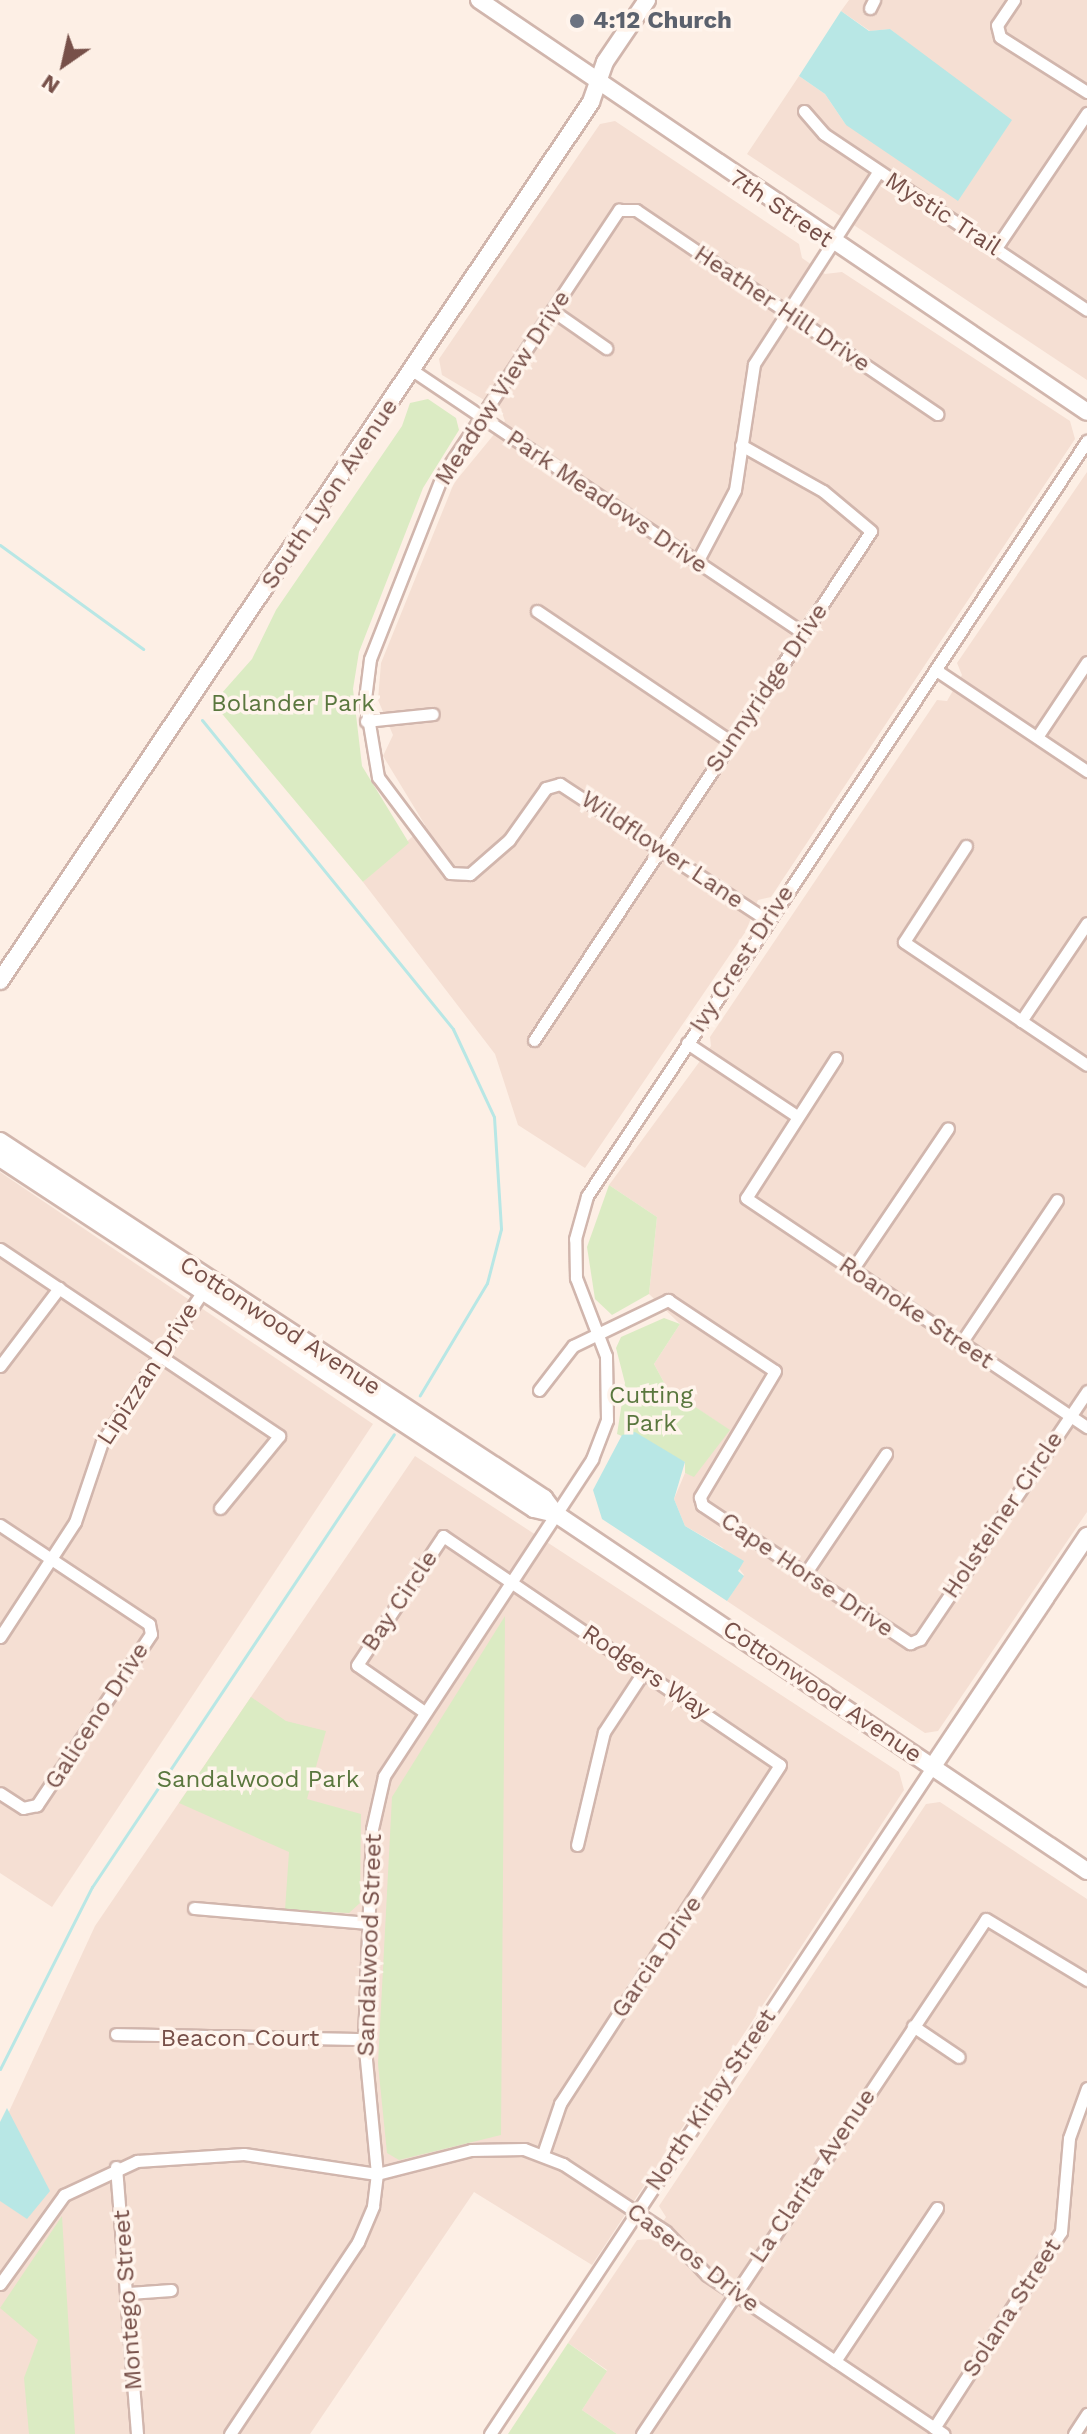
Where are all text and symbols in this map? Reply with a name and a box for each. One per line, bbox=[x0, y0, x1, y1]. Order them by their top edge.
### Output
place label: 4:12 Church bbox=[593, 7, 732, 35]
marker: 4:12 Church bbox=[568, 12, 586, 30]
north arrow bbox=[24, 24, 104, 104]
text: N bbox=[37, 69, 64, 99]
street label: 7th Street bbox=[724, 164, 838, 254]
street label: Mystic Trail bbox=[879, 166, 1007, 262]
street label: Heather Hill Drive bbox=[688, 239, 876, 379]
street label: Meadow View Drive bbox=[429, 284, 577, 492]
street label: South Lyon Avenue bbox=[255, 393, 405, 595]
street label: Park Meadows Drive bbox=[501, 424, 713, 580]
street label: Sunnyridge Drive bbox=[700, 598, 834, 778]
park label: Bolander Park bbox=[211, 690, 375, 718]
street label: Wildflower Lane bbox=[575, 785, 749, 915]
street label: Ivy Crest Drive bbox=[684, 880, 800, 1038]
street label: Cottonwood Avenue bbox=[174, 1250, 386, 1402]
street label: Roanoke Street bbox=[833, 1251, 999, 1375]
street label: Lipizzan Drive bbox=[91, 1297, 205, 1451]
park label: Cutting Park bbox=[609, 1382, 693, 1438]
street label: Holsteiner Circle bbox=[936, 1426, 1070, 1604]
street label: Cape Horse Drive bbox=[715, 1506, 899, 1644]
street label: Bay Circle bbox=[356, 1545, 444, 1657]
street label: Cottonwood Avenue bbox=[717, 1614, 927, 1770]
street label: Rodgers Way bbox=[576, 1618, 716, 1726]
street label: Galiceno Drive bbox=[39, 1637, 155, 1795]
park label: Sandalwood Park bbox=[157, 1766, 359, 1794]
street label: Sandalwood Street bbox=[352, 1833, 388, 2057]
street label: Garcia Drive bbox=[605, 1890, 709, 2024]
street label: North Kirby Street bbox=[639, 2003, 783, 2197]
street label: Beacon Court bbox=[161, 2025, 319, 2053]
street label: La Clarita Avenue bbox=[743, 2082, 883, 2270]
street label: Caseros Drive bbox=[621, 2197, 765, 2319]
street label: Montego Street bbox=[107, 2209, 149, 2391]
street label: Solana Street bbox=[956, 2233, 1068, 2383]

